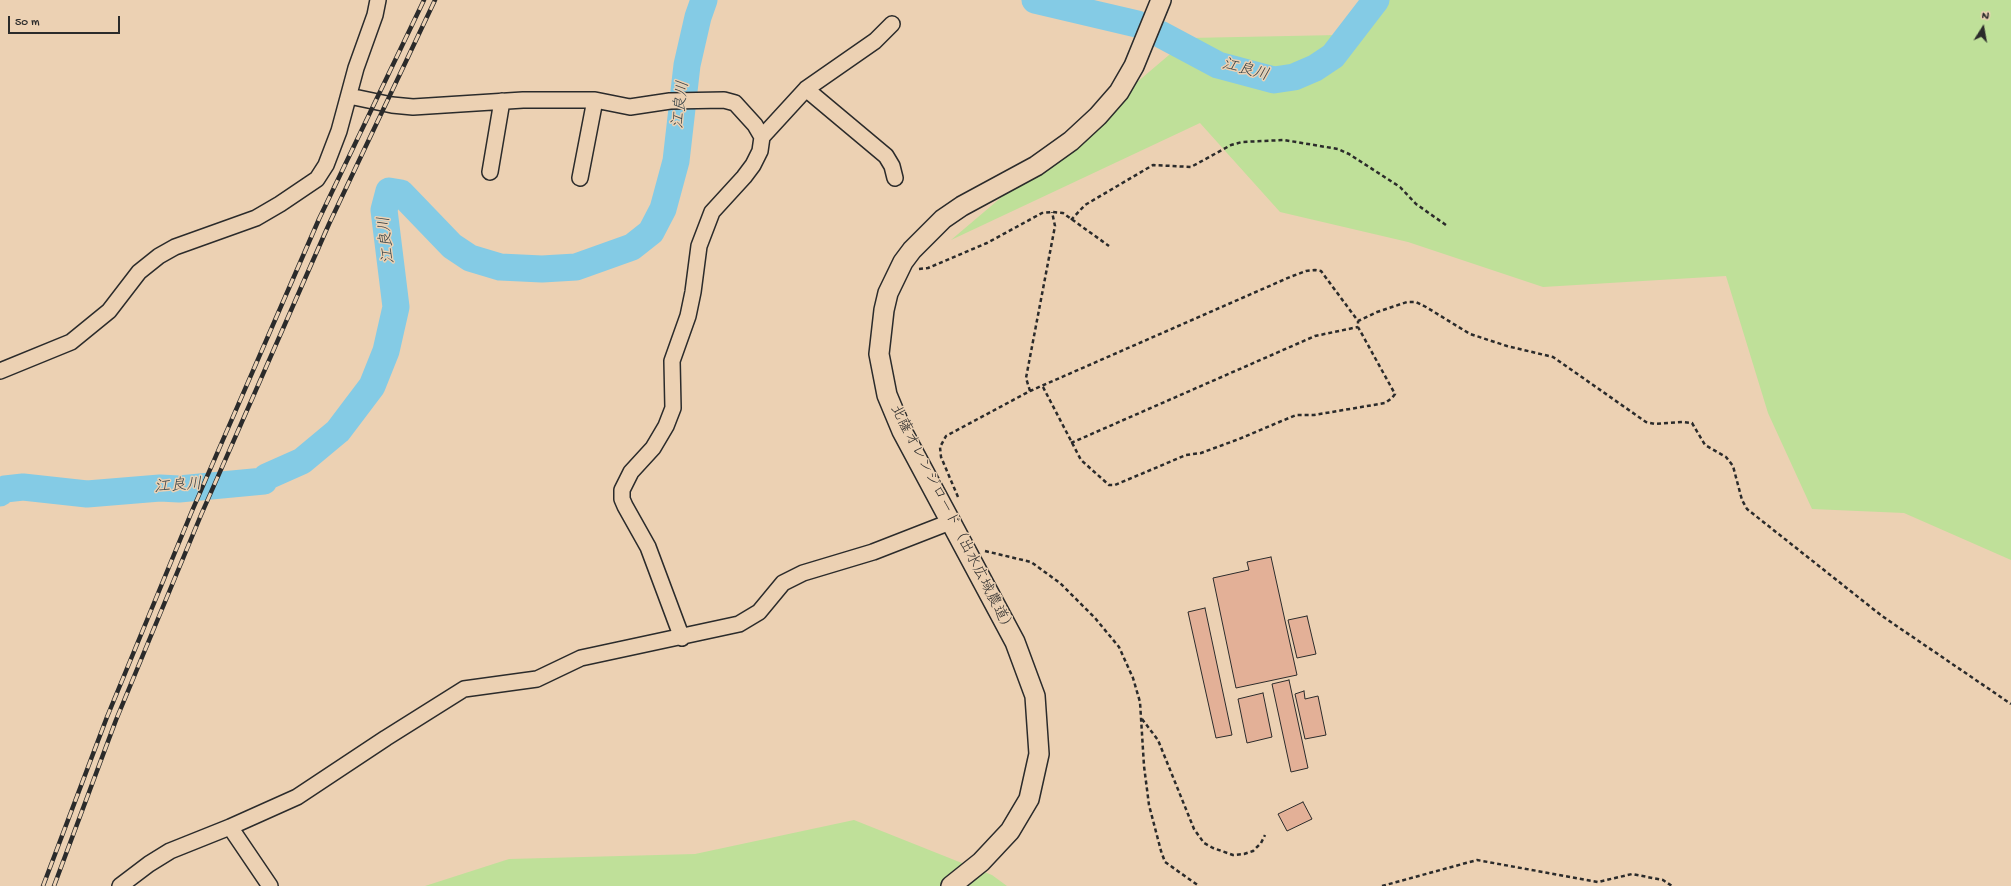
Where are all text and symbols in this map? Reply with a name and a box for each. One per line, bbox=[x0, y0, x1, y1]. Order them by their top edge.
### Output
scale bar bbox=[10, 8, 122, 34]
north arrow bbox=[1963, 8, 2003, 48]
text: N bbox=[1981, 10, 1990, 23]
text: 50 m bbox=[15, 16, 40, 30]
water label: 江良川 bbox=[1219, 56, 1271, 86]
water label: 江良川 bbox=[670, 80, 694, 130]
water label: 江良川 bbox=[376, 215, 400, 265]
street label: 北薩オレンジロード（出水広域農道） bbox=[885, 402, 1017, 638]
water label: 江良川 bbox=[153, 476, 203, 498]

